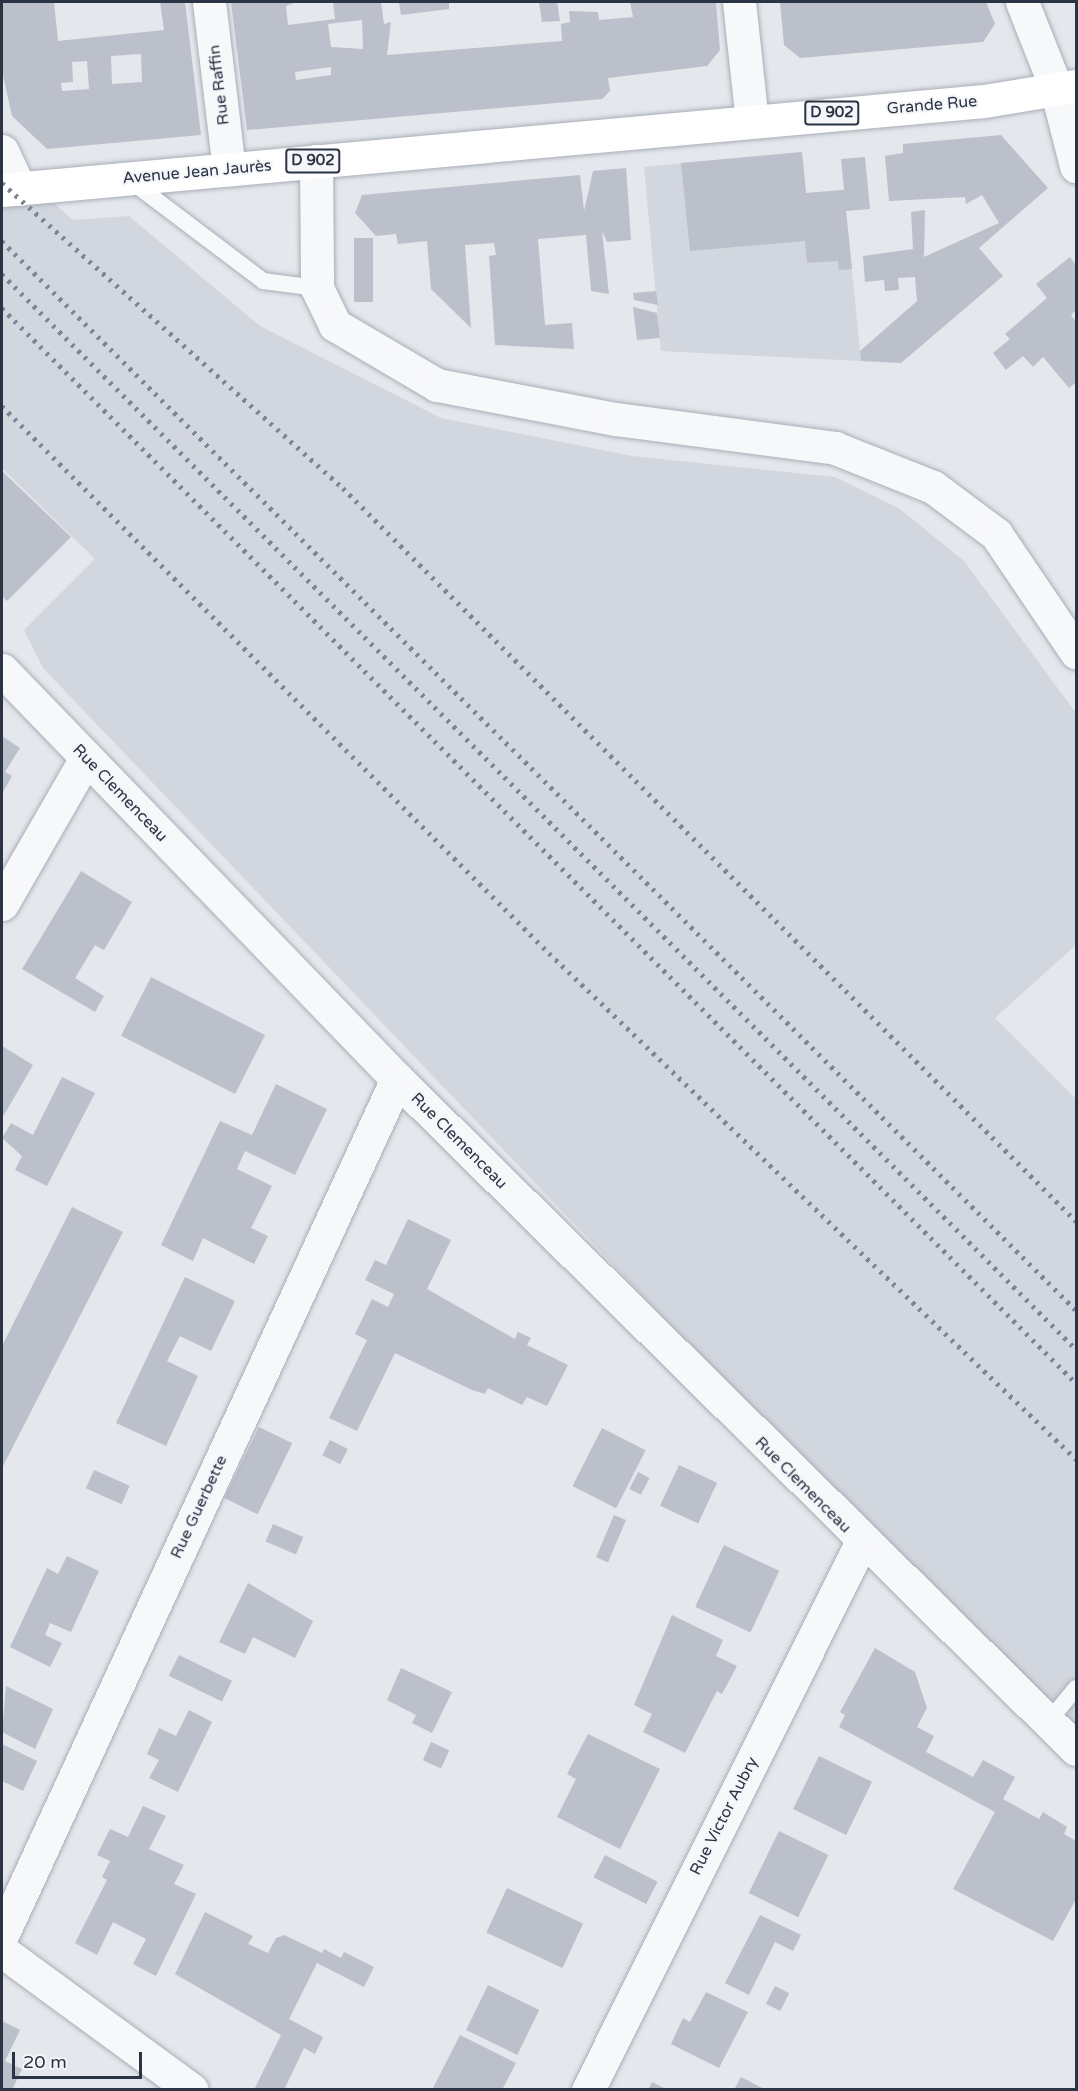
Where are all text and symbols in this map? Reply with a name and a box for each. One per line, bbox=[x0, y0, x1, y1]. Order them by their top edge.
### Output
street label: Rue Raffin bbox=[205, 44, 233, 126]
street label: Grande Rue bbox=[886, 91, 978, 119]
road number: D 902 bbox=[804, 101, 860, 125]
road number: D 902 bbox=[284, 149, 342, 173]
street label: Avenue Jean Jaurès bbox=[122, 156, 272, 188]
street label: Rue Clemenceau bbox=[69, 740, 171, 846]
street label: Rue Clemenceau bbox=[407, 1089, 511, 1193]
street label: Rue Clemenceau bbox=[751, 1433, 855, 1537]
street label: Rue Guerbette bbox=[167, 1452, 231, 1562]
street label: Rue Victor Aubry bbox=[686, 1754, 762, 1878]
scale bar bbox=[15, 2040, 146, 2078]
text: 20 m bbox=[23, 2051, 67, 2073]

